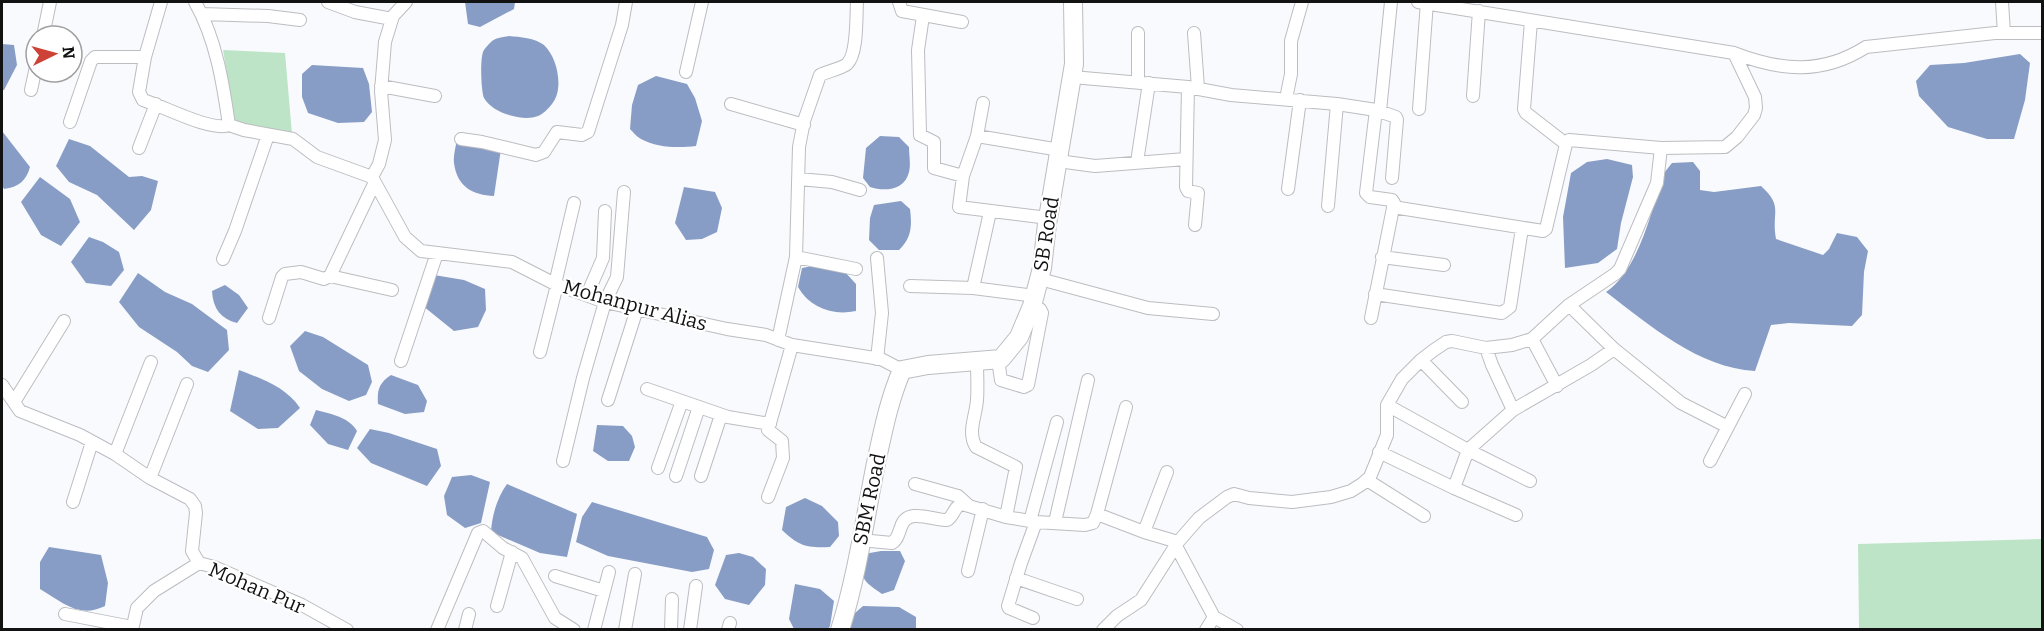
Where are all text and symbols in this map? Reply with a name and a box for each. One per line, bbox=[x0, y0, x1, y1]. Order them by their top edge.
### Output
north arrow bbox=[24, 24, 84, 84]
text: N bbox=[58, 46, 78, 60]
street label: SB Road bbox=[1028, 195, 1064, 273]
street label: Mohanpur Alias bbox=[560, 274, 710, 336]
street label: SBM Road bbox=[848, 451, 890, 547]
street label: Mohan Pur bbox=[205, 557, 309, 619]

